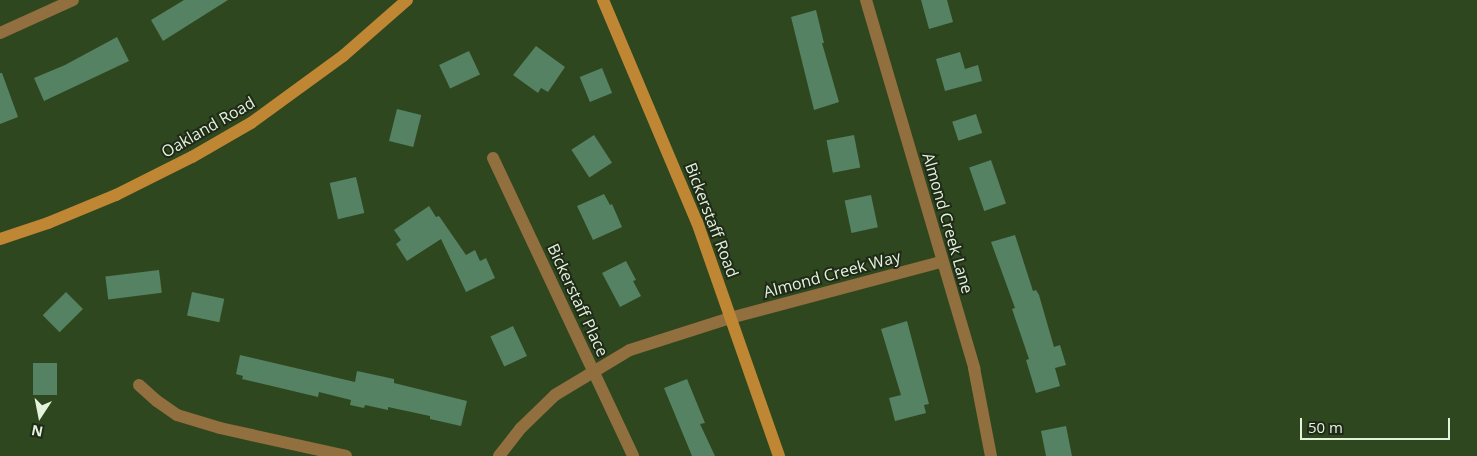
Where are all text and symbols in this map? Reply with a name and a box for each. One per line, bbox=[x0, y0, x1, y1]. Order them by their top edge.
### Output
street label: Oakland Road bbox=[158, 93, 258, 161]
street label: Almond Creek Lane bbox=[919, 150, 977, 296]
street label: Bickerstaff Road bbox=[681, 160, 743, 280]
street label: Bickerstaff Place bbox=[543, 241, 613, 359]
street label: Almond Creek Way bbox=[761, 246, 903, 302]
north arrow bbox=[15, 391, 65, 441]
scale bar bbox=[1302, 408, 1452, 440]
text: 50 m bbox=[1308, 417, 1343, 437]
text: N bbox=[30, 421, 44, 442]

